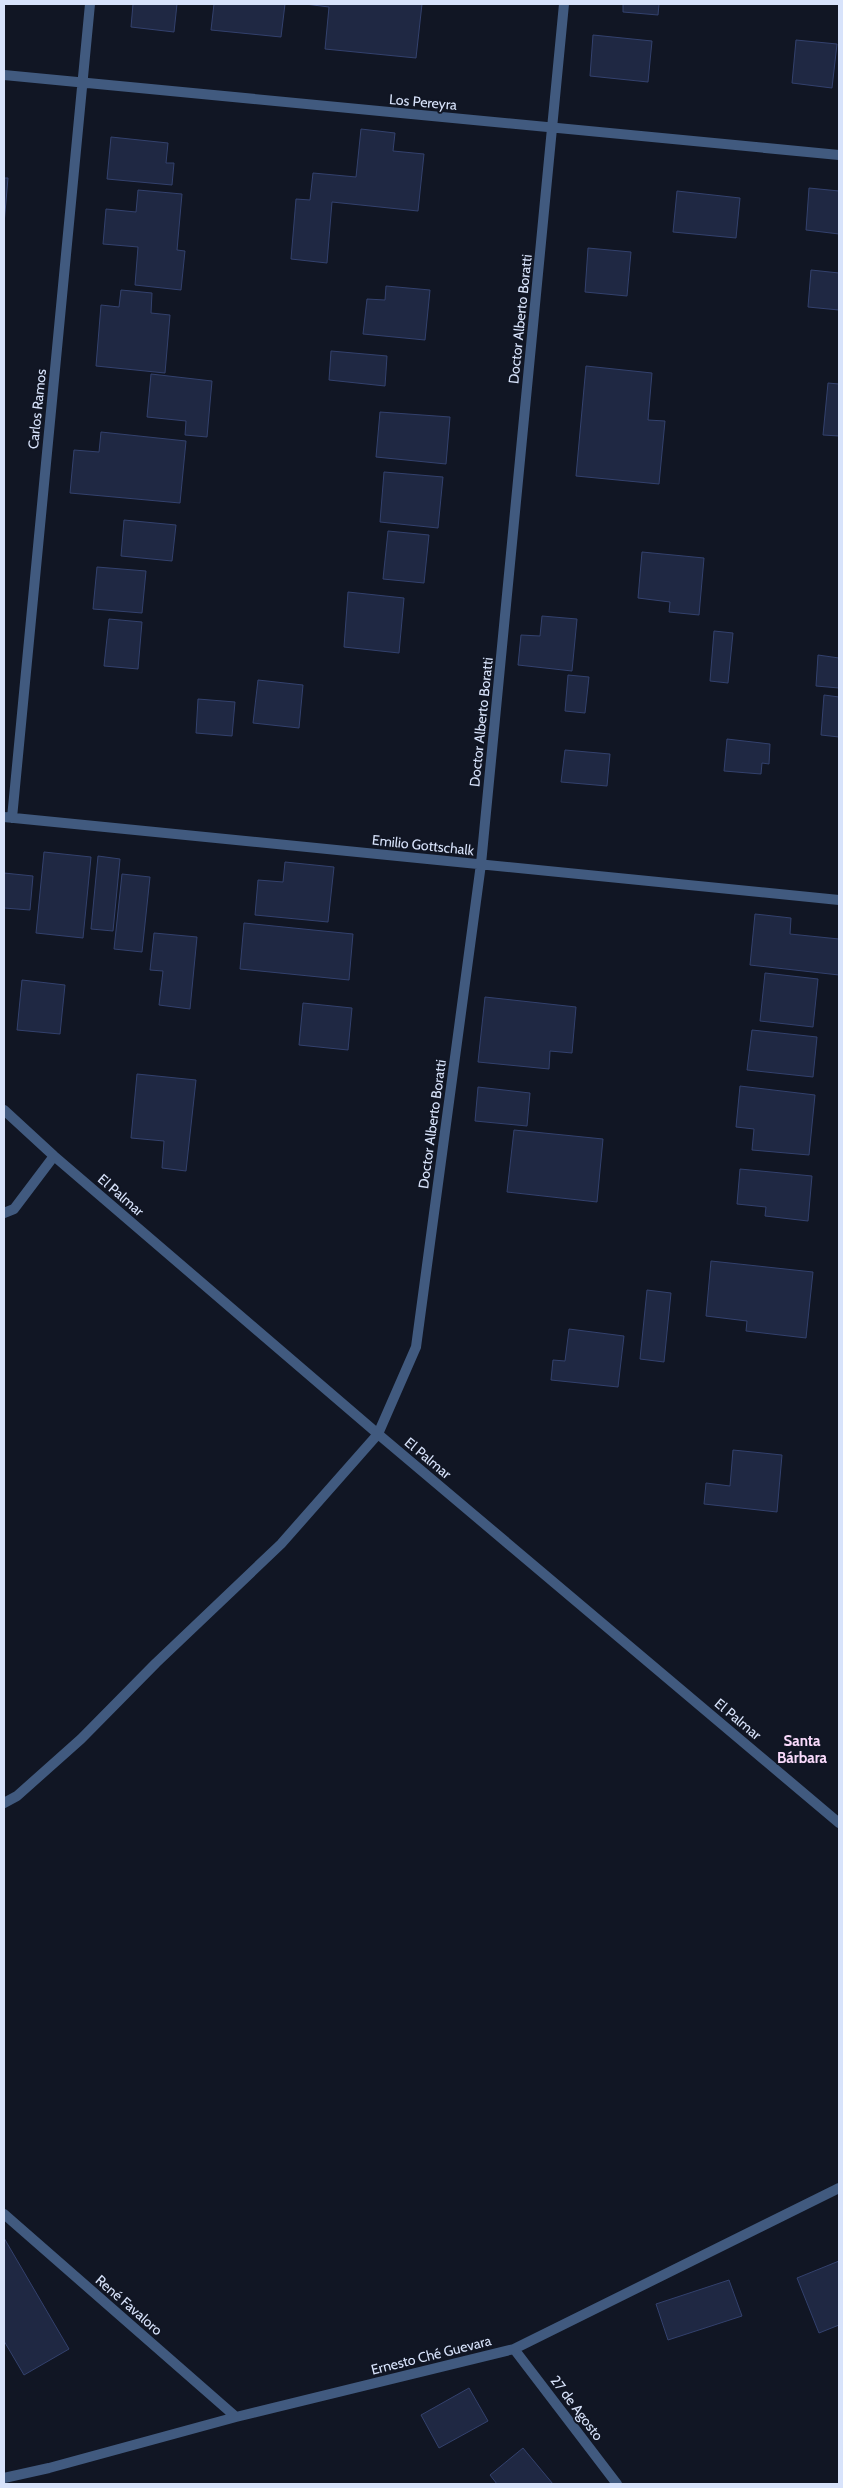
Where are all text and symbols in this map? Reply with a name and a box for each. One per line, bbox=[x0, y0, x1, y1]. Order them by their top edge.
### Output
street label: Los Pereyra bbox=[388, 90, 458, 114]
street label: Doctor Alberto Boratti bbox=[504, 253, 536, 385]
street label: Carlos Ramos bbox=[24, 368, 50, 450]
street label: Doctor Alberto Boratti bbox=[465, 656, 497, 788]
street label: Emilio Gottschalk bbox=[371, 831, 476, 859]
street label: Doctor Alberto Boratti bbox=[414, 1058, 450, 1190]
street label: El Palmar bbox=[94, 1170, 148, 1220]
street label: El Palmar bbox=[401, 1433, 455, 1483]
street label: El Palmar bbox=[711, 1694, 765, 1744]
district label: Santa Bárbara bbox=[777, 1732, 828, 1767]
street label: René Favaloro bbox=[92, 2271, 166, 2339]
street label: Ernesto Ché Guevara bbox=[369, 2331, 493, 2379]
street label: 27 de Agosto bbox=[547, 2372, 608, 2444]

